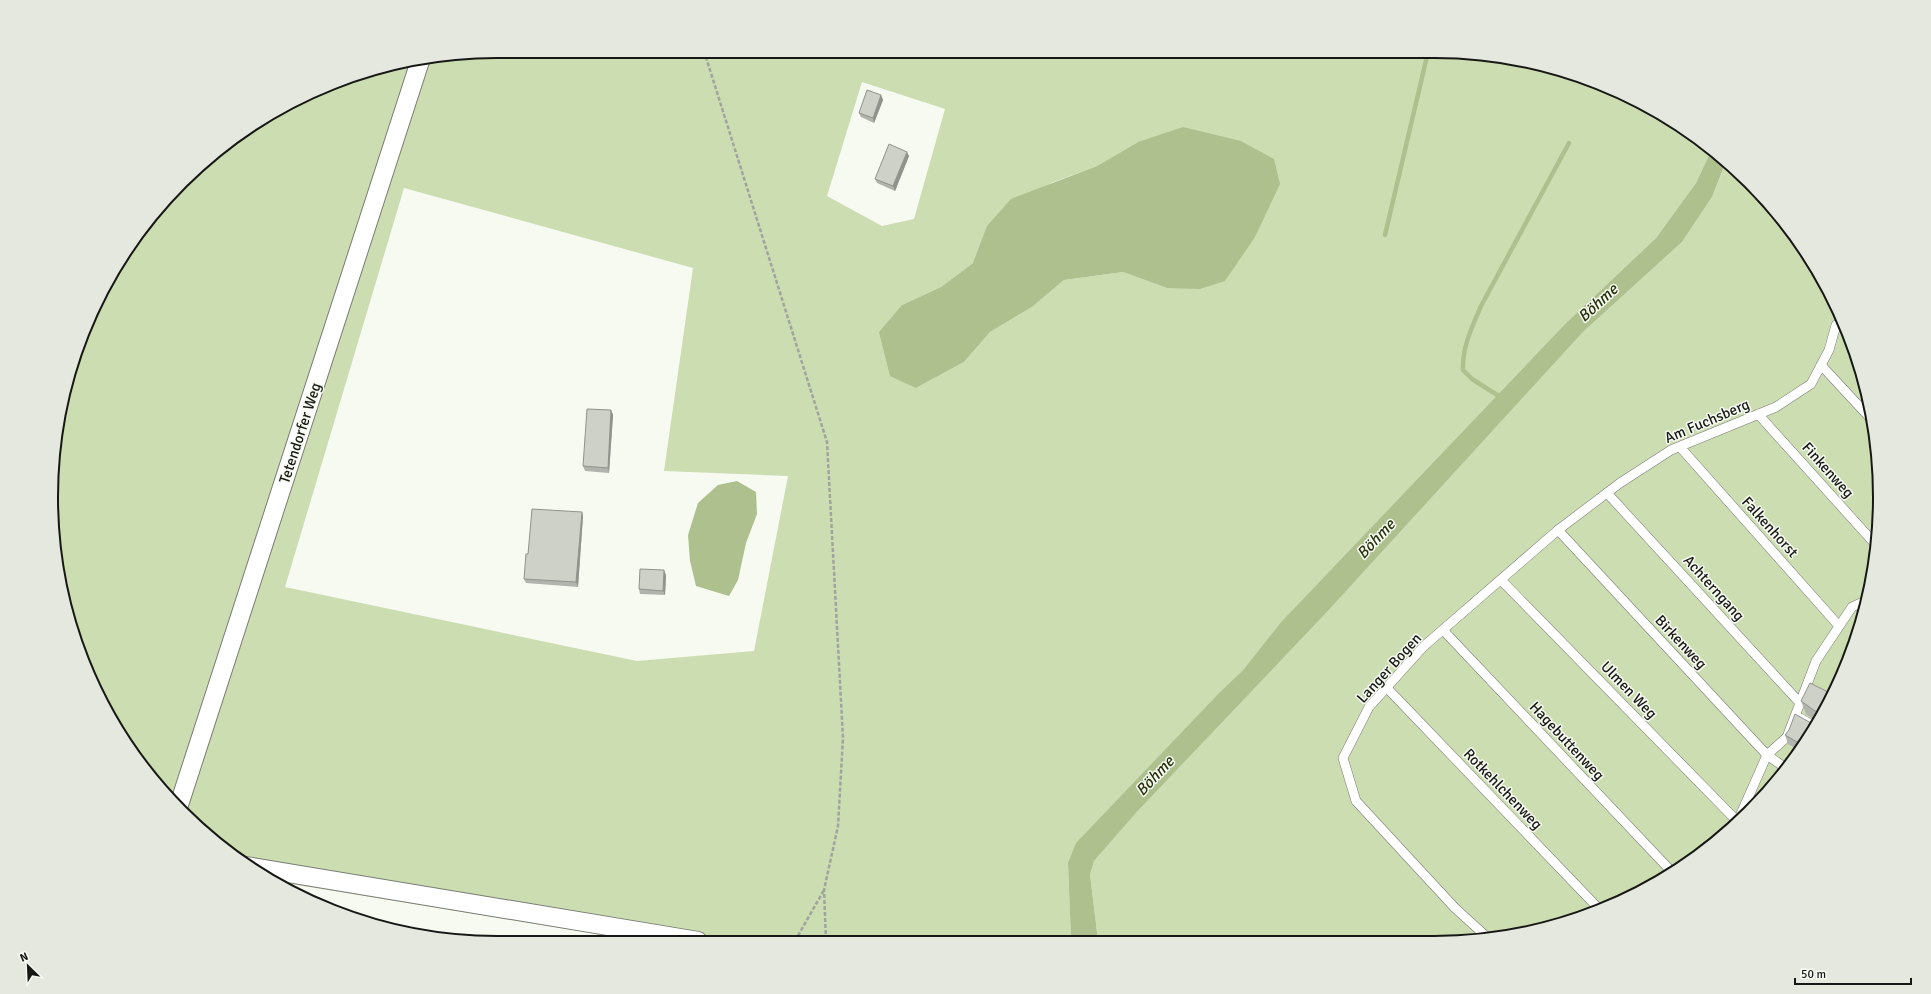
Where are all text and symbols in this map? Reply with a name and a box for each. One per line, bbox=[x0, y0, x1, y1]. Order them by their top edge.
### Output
water label: Böhme bbox=[1574, 279, 1623, 327]
street label: Tetendorfer Weg bbox=[275, 380, 325, 486]
street label: Am Fuchsberg bbox=[1662, 395, 1752, 447]
street label: Finkenweg bbox=[1798, 438, 1858, 502]
street label: Falkenhorst bbox=[1738, 493, 1802, 561]
water label: Böhme bbox=[1352, 514, 1400, 563]
street label: Achterngang bbox=[1680, 551, 1748, 625]
street label: Birkenweg bbox=[1651, 611, 1711, 673]
street label: Langer Bogen bbox=[1353, 629, 1425, 707]
street label: Ulmen Weg bbox=[1597, 657, 1661, 723]
street label: Hagebuttenweg bbox=[1526, 698, 1608, 784]
street label: Rotkehlchenweg bbox=[1460, 745, 1546, 833]
water label: Böhme bbox=[1131, 751, 1179, 800]
north arrow bbox=[8, 946, 48, 986]
text: N bbox=[18, 950, 30, 965]
scale bar bbox=[1795, 960, 1911, 986]
text: 50 m bbox=[1801, 967, 1826, 982]

